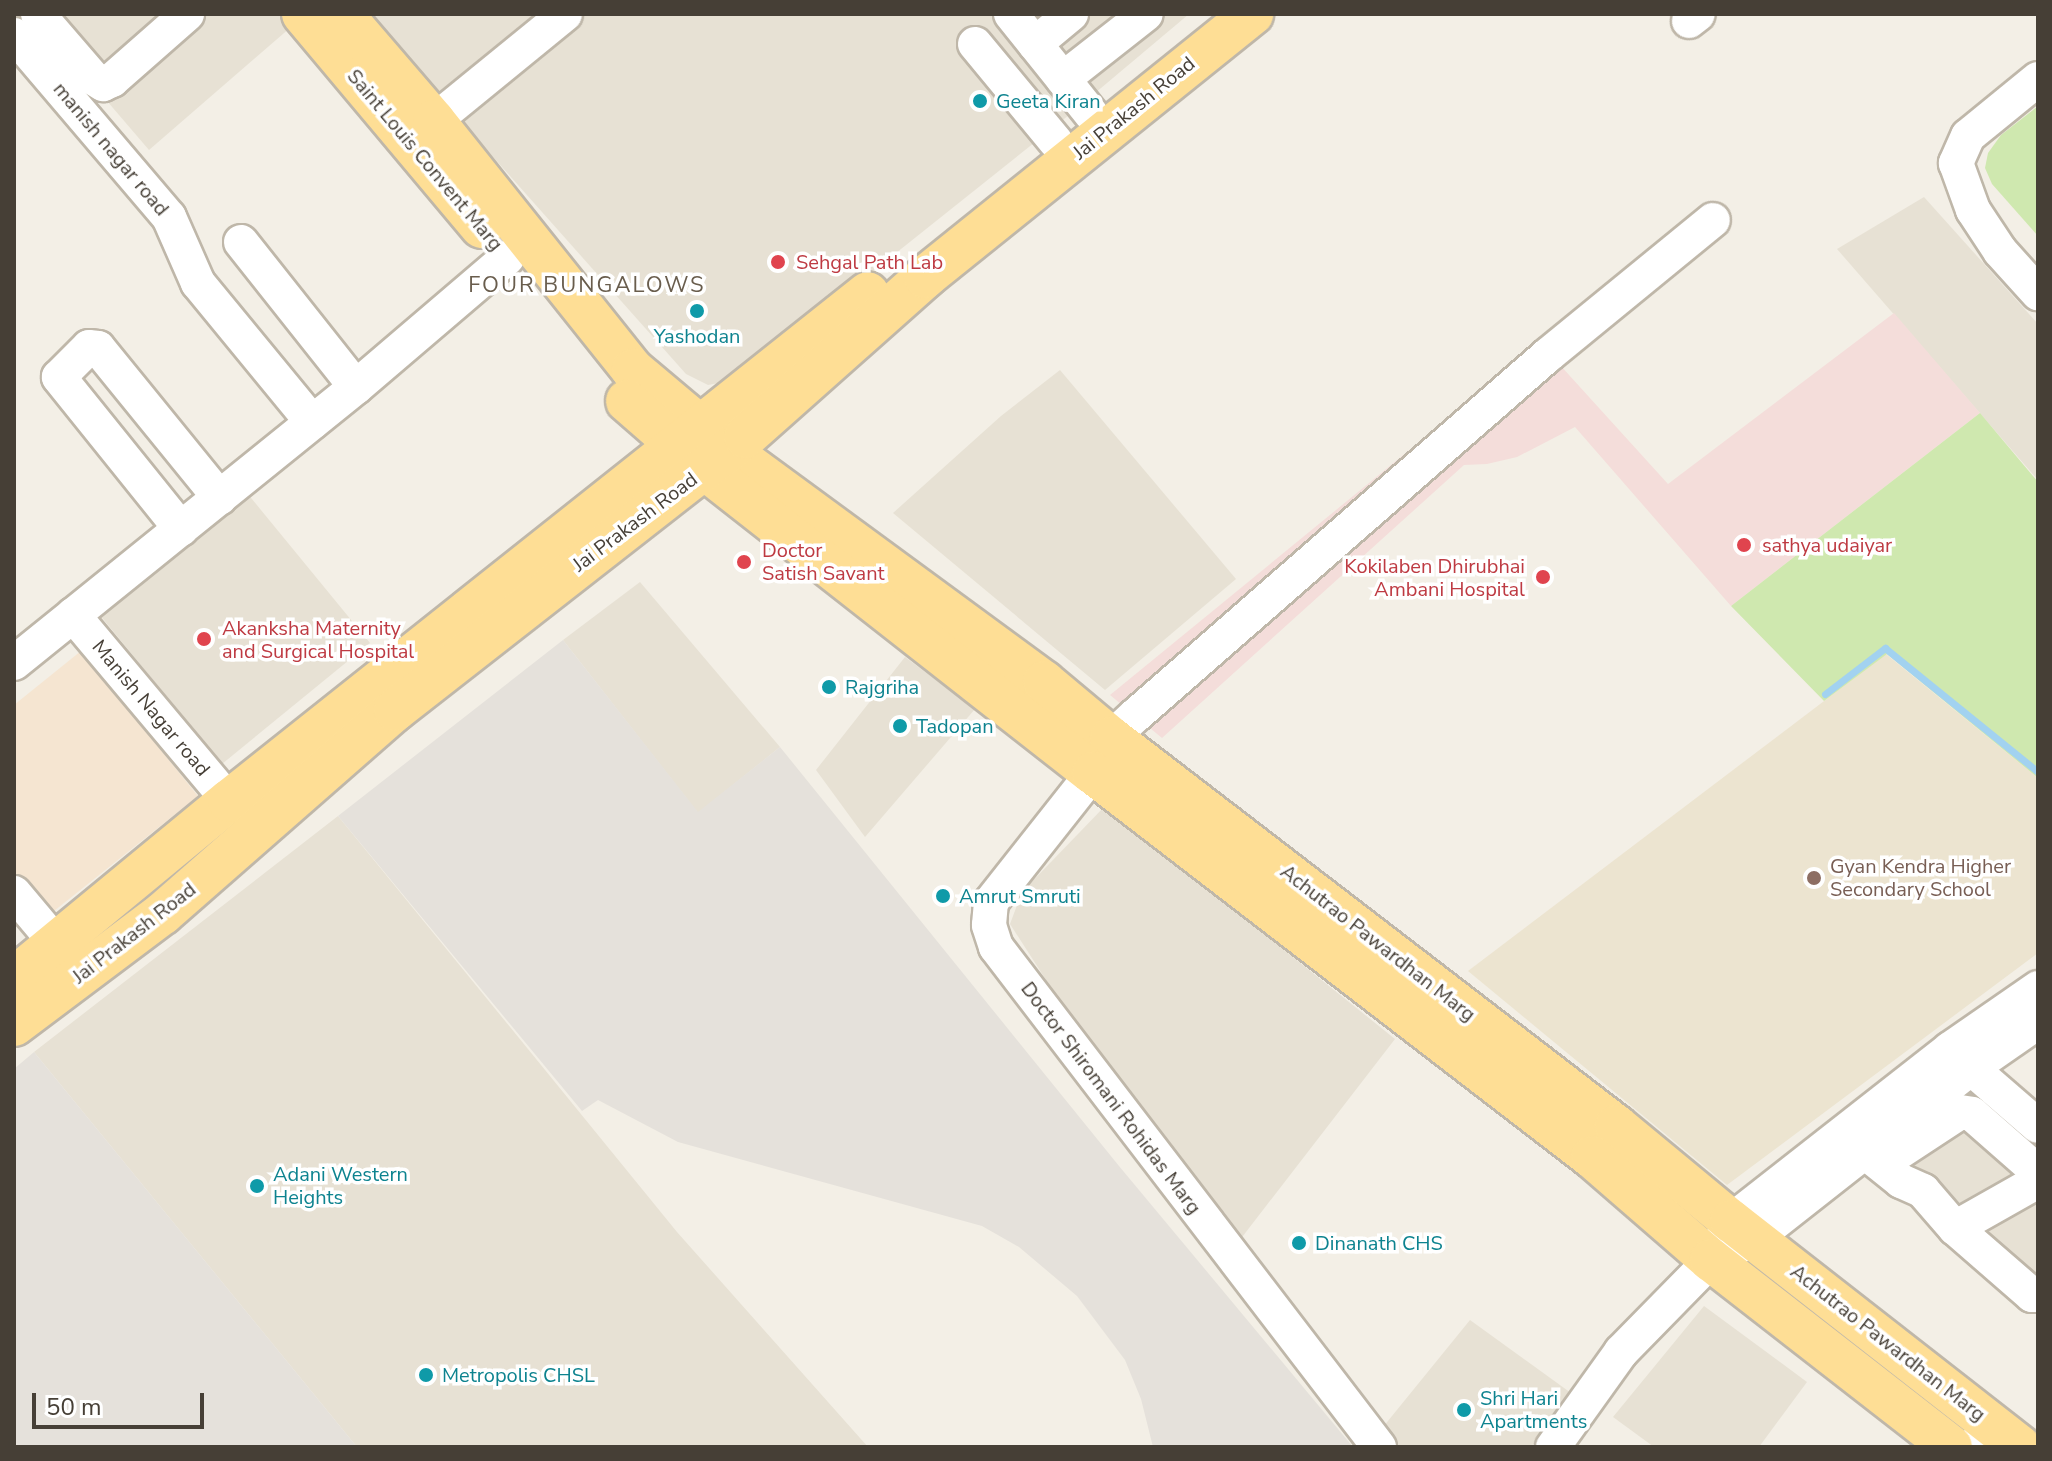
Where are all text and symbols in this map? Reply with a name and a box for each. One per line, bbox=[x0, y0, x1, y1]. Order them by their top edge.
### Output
street label: Jai Prakash Road bbox=[1068, 51, 1200, 165]
street label: Saint Louis Convent Marg bbox=[342, 64, 508, 256]
street label: manish nagar road bbox=[48, 77, 174, 221]
place label: Geeta Kiran bbox=[996, 89, 1101, 113]
marker: Geeta Kiran bbox=[971, 92, 989, 110]
place label: Sehgal Path Lab bbox=[796, 250, 943, 274]
marker: Sehgal Path Lab bbox=[767, 251, 789, 273]
district label: FOUR BUNGALOWS bbox=[468, 273, 706, 299]
marker: Yashodan bbox=[688, 302, 706, 320]
place label: Yashodan bbox=[654, 324, 740, 348]
street label: Jai Prakash Road bbox=[568, 467, 702, 577]
place label: sathya udaiyar bbox=[1762, 533, 1892, 557]
marker: sathya udaiyar bbox=[1733, 534, 1755, 556]
place label: Doctor Satish Savant bbox=[762, 538, 885, 585]
marker: Doctor Satish Savant bbox=[733, 551, 755, 573]
place label: Kokilaben Dhirubhai Ambani Hospital bbox=[1344, 554, 1525, 601]
marker: Kokilaben Dhirubhai Ambani Hospital bbox=[1532, 566, 1554, 588]
place label: Akanksha Maternity and Surgical Hospital bbox=[222, 616, 414, 663]
marker: Akanksha Maternity and Surgical Hospital bbox=[193, 628, 215, 650]
street label: Manish Nagar road bbox=[87, 635, 215, 781]
place label: Rajgriha bbox=[845, 675, 919, 699]
marker: Rajgriha bbox=[820, 678, 838, 696]
place label: Tadopan bbox=[916, 714, 994, 738]
marker: Tadopan bbox=[891, 717, 909, 735]
place label: Gyan Kendra Higher Secondary School bbox=[1830, 854, 2011, 901]
street label: Achutrao Pawardhan Marg bbox=[1276, 859, 1480, 1027]
marker: Gyan Kendra Higher Secondary School bbox=[1805, 869, 1823, 887]
street label: Jai Prakash Road bbox=[67, 877, 201, 989]
place label: Amrut Smruti bbox=[959, 884, 1081, 908]
marker: Amrut Smruti bbox=[934, 887, 952, 905]
street label: Doctor Shiromani Rohidas Marg bbox=[1016, 977, 1206, 1219]
place label: Adani Western Heights bbox=[273, 1162, 408, 1209]
marker: Adani Western Heights bbox=[248, 1177, 266, 1195]
place label: Dinanath CHS bbox=[1315, 1231, 1443, 1255]
marker: Dinanath CHS bbox=[1290, 1234, 1308, 1252]
street label: Achutrao Pawardhan Marg bbox=[1786, 1259, 1990, 1427]
place label: Metropolis CHSL bbox=[442, 1363, 595, 1387]
marker: Metropolis CHSL bbox=[417, 1366, 435, 1384]
scale bar bbox=[36, 1377, 208, 1427]
place label: Shri Hari Apartments bbox=[1480, 1386, 1587, 1433]
text: 50 m bbox=[46, 1391, 102, 1423]
marker: Shri Hari Apartments bbox=[1455, 1401, 1473, 1419]

